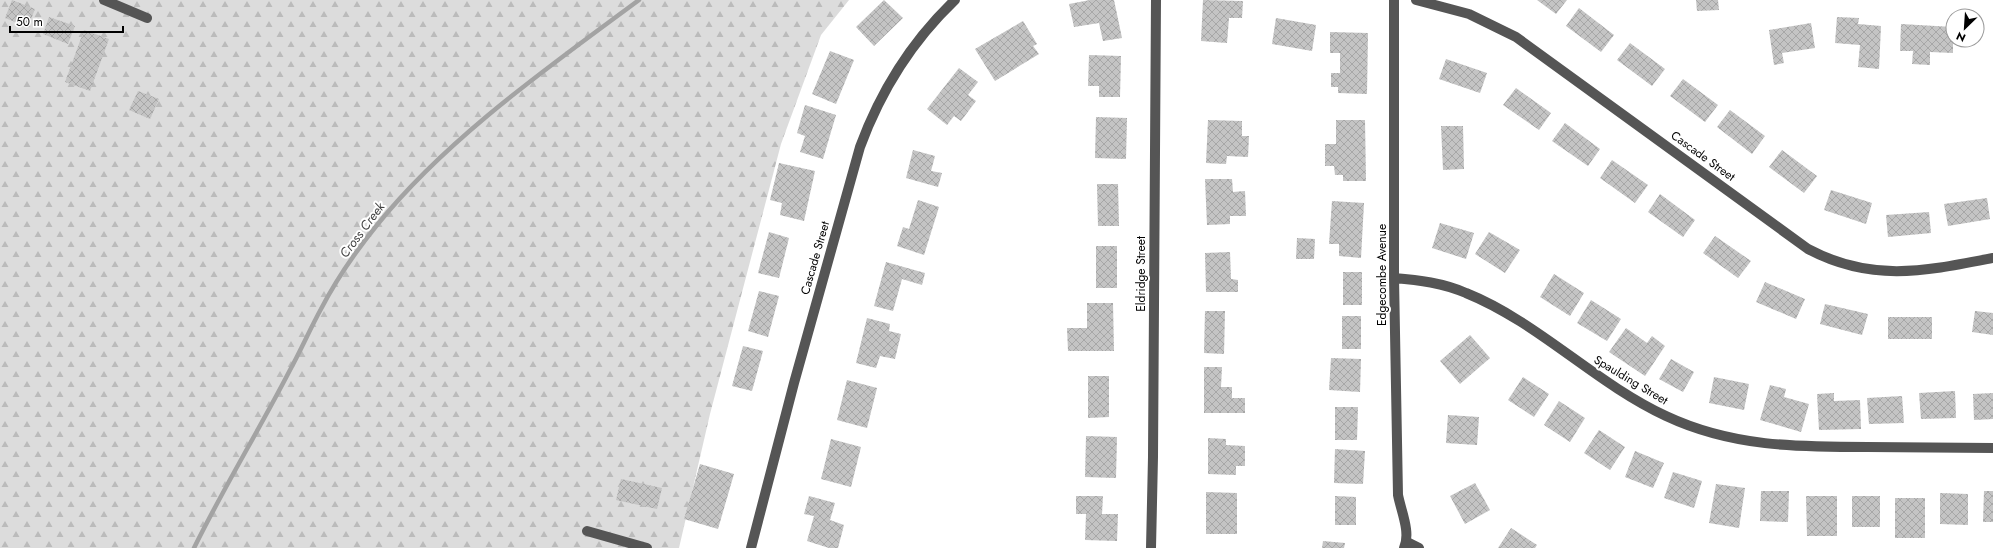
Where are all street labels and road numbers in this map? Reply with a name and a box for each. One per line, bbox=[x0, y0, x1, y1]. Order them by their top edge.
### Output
street label: Cascade Street bbox=[1667, 127, 1739, 186]
street label: Cascade Street bbox=[796, 219, 834, 297]
street label: Edgecombe Avenue bbox=[1373, 224, 1391, 326]
street label: Eldridge Street bbox=[1132, 236, 1150, 312]
street label: Spaulding Street bbox=[1591, 351, 1672, 409]

